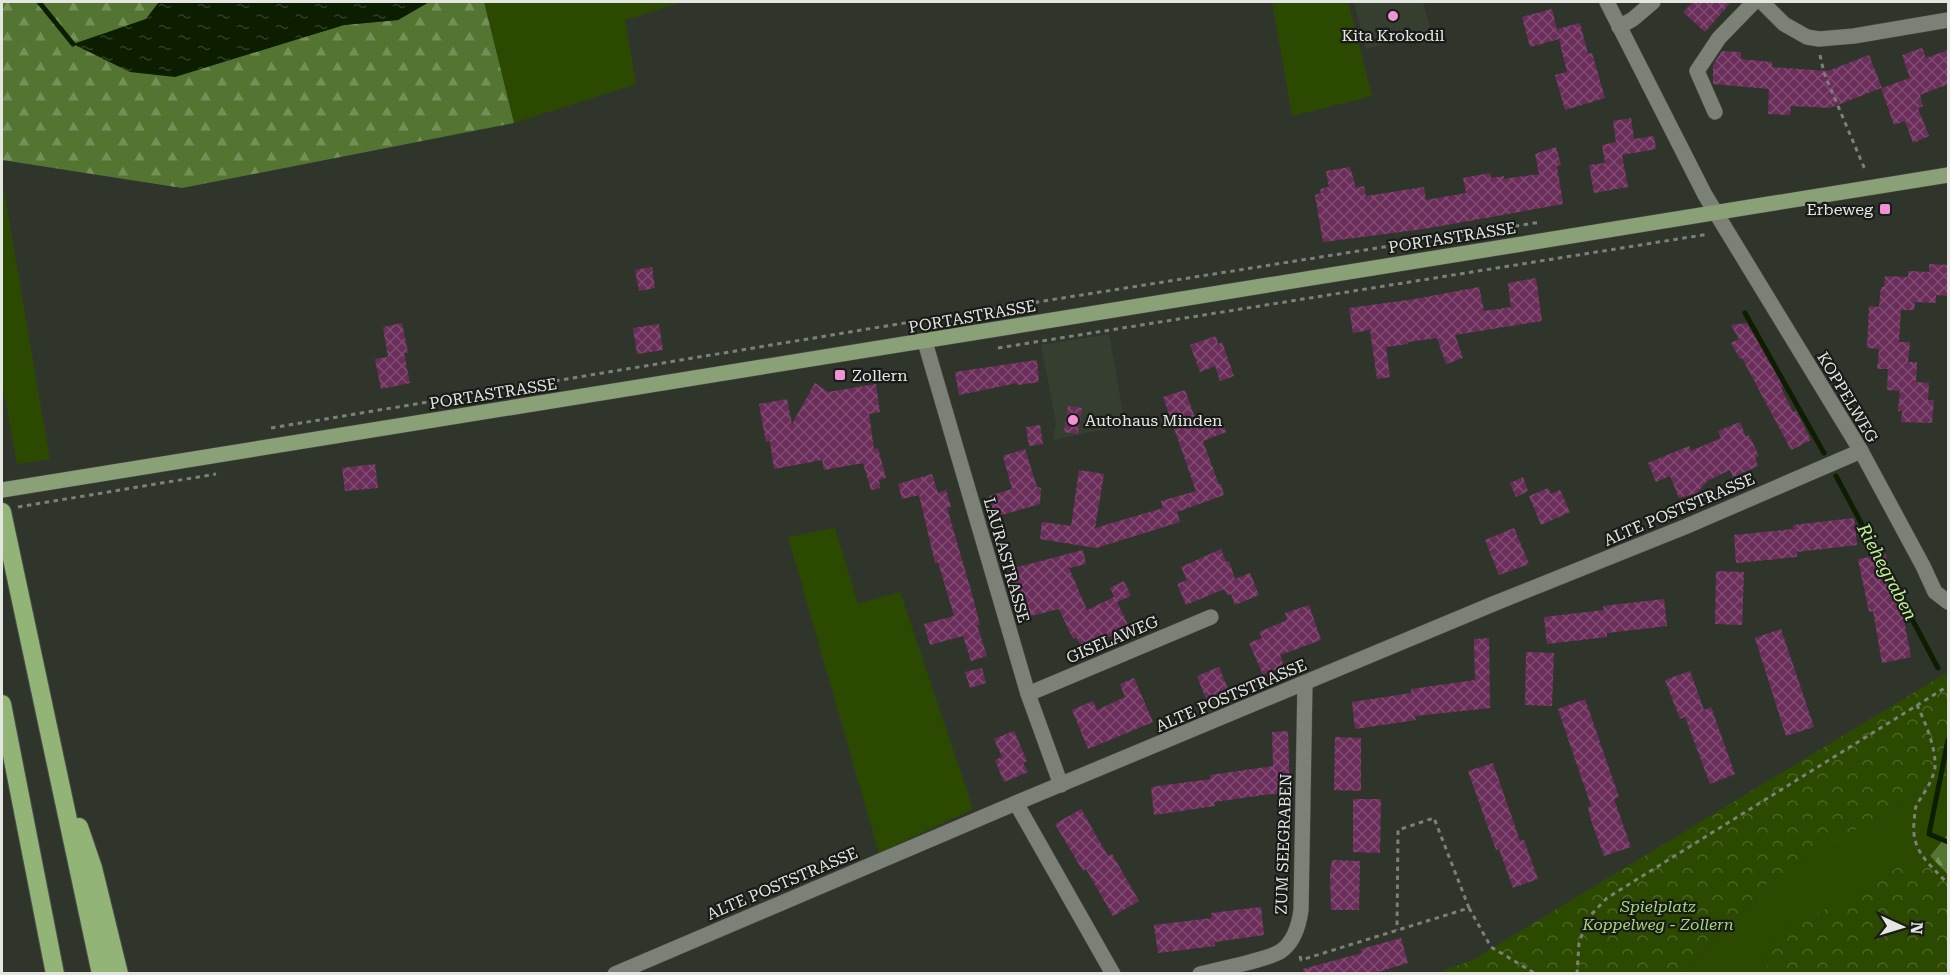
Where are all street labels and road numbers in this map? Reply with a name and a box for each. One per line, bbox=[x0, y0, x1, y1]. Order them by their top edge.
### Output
street label: PORTASTRASSE bbox=[1387, 218, 1517, 257]
street label: PORTASTRASSE bbox=[907, 296, 1037, 337]
street label: KOPPELWEG bbox=[1813, 349, 1882, 447]
street label: PORTASTRASSE bbox=[428, 374, 558, 413]
street label: ALTE POSTSTRASSE bbox=[1601, 469, 1757, 550]
street label: LAURASTRASSE bbox=[980, 495, 1033, 625]
street label: GISELAWEG bbox=[1063, 611, 1162, 667]
street label: ALTE POSTSTRASSE bbox=[1153, 655, 1309, 736]
street label: ZUM SEEGRABEN bbox=[1272, 773, 1295, 915]
street label: ALTE POSTSTRASSE bbox=[704, 843, 860, 924]

